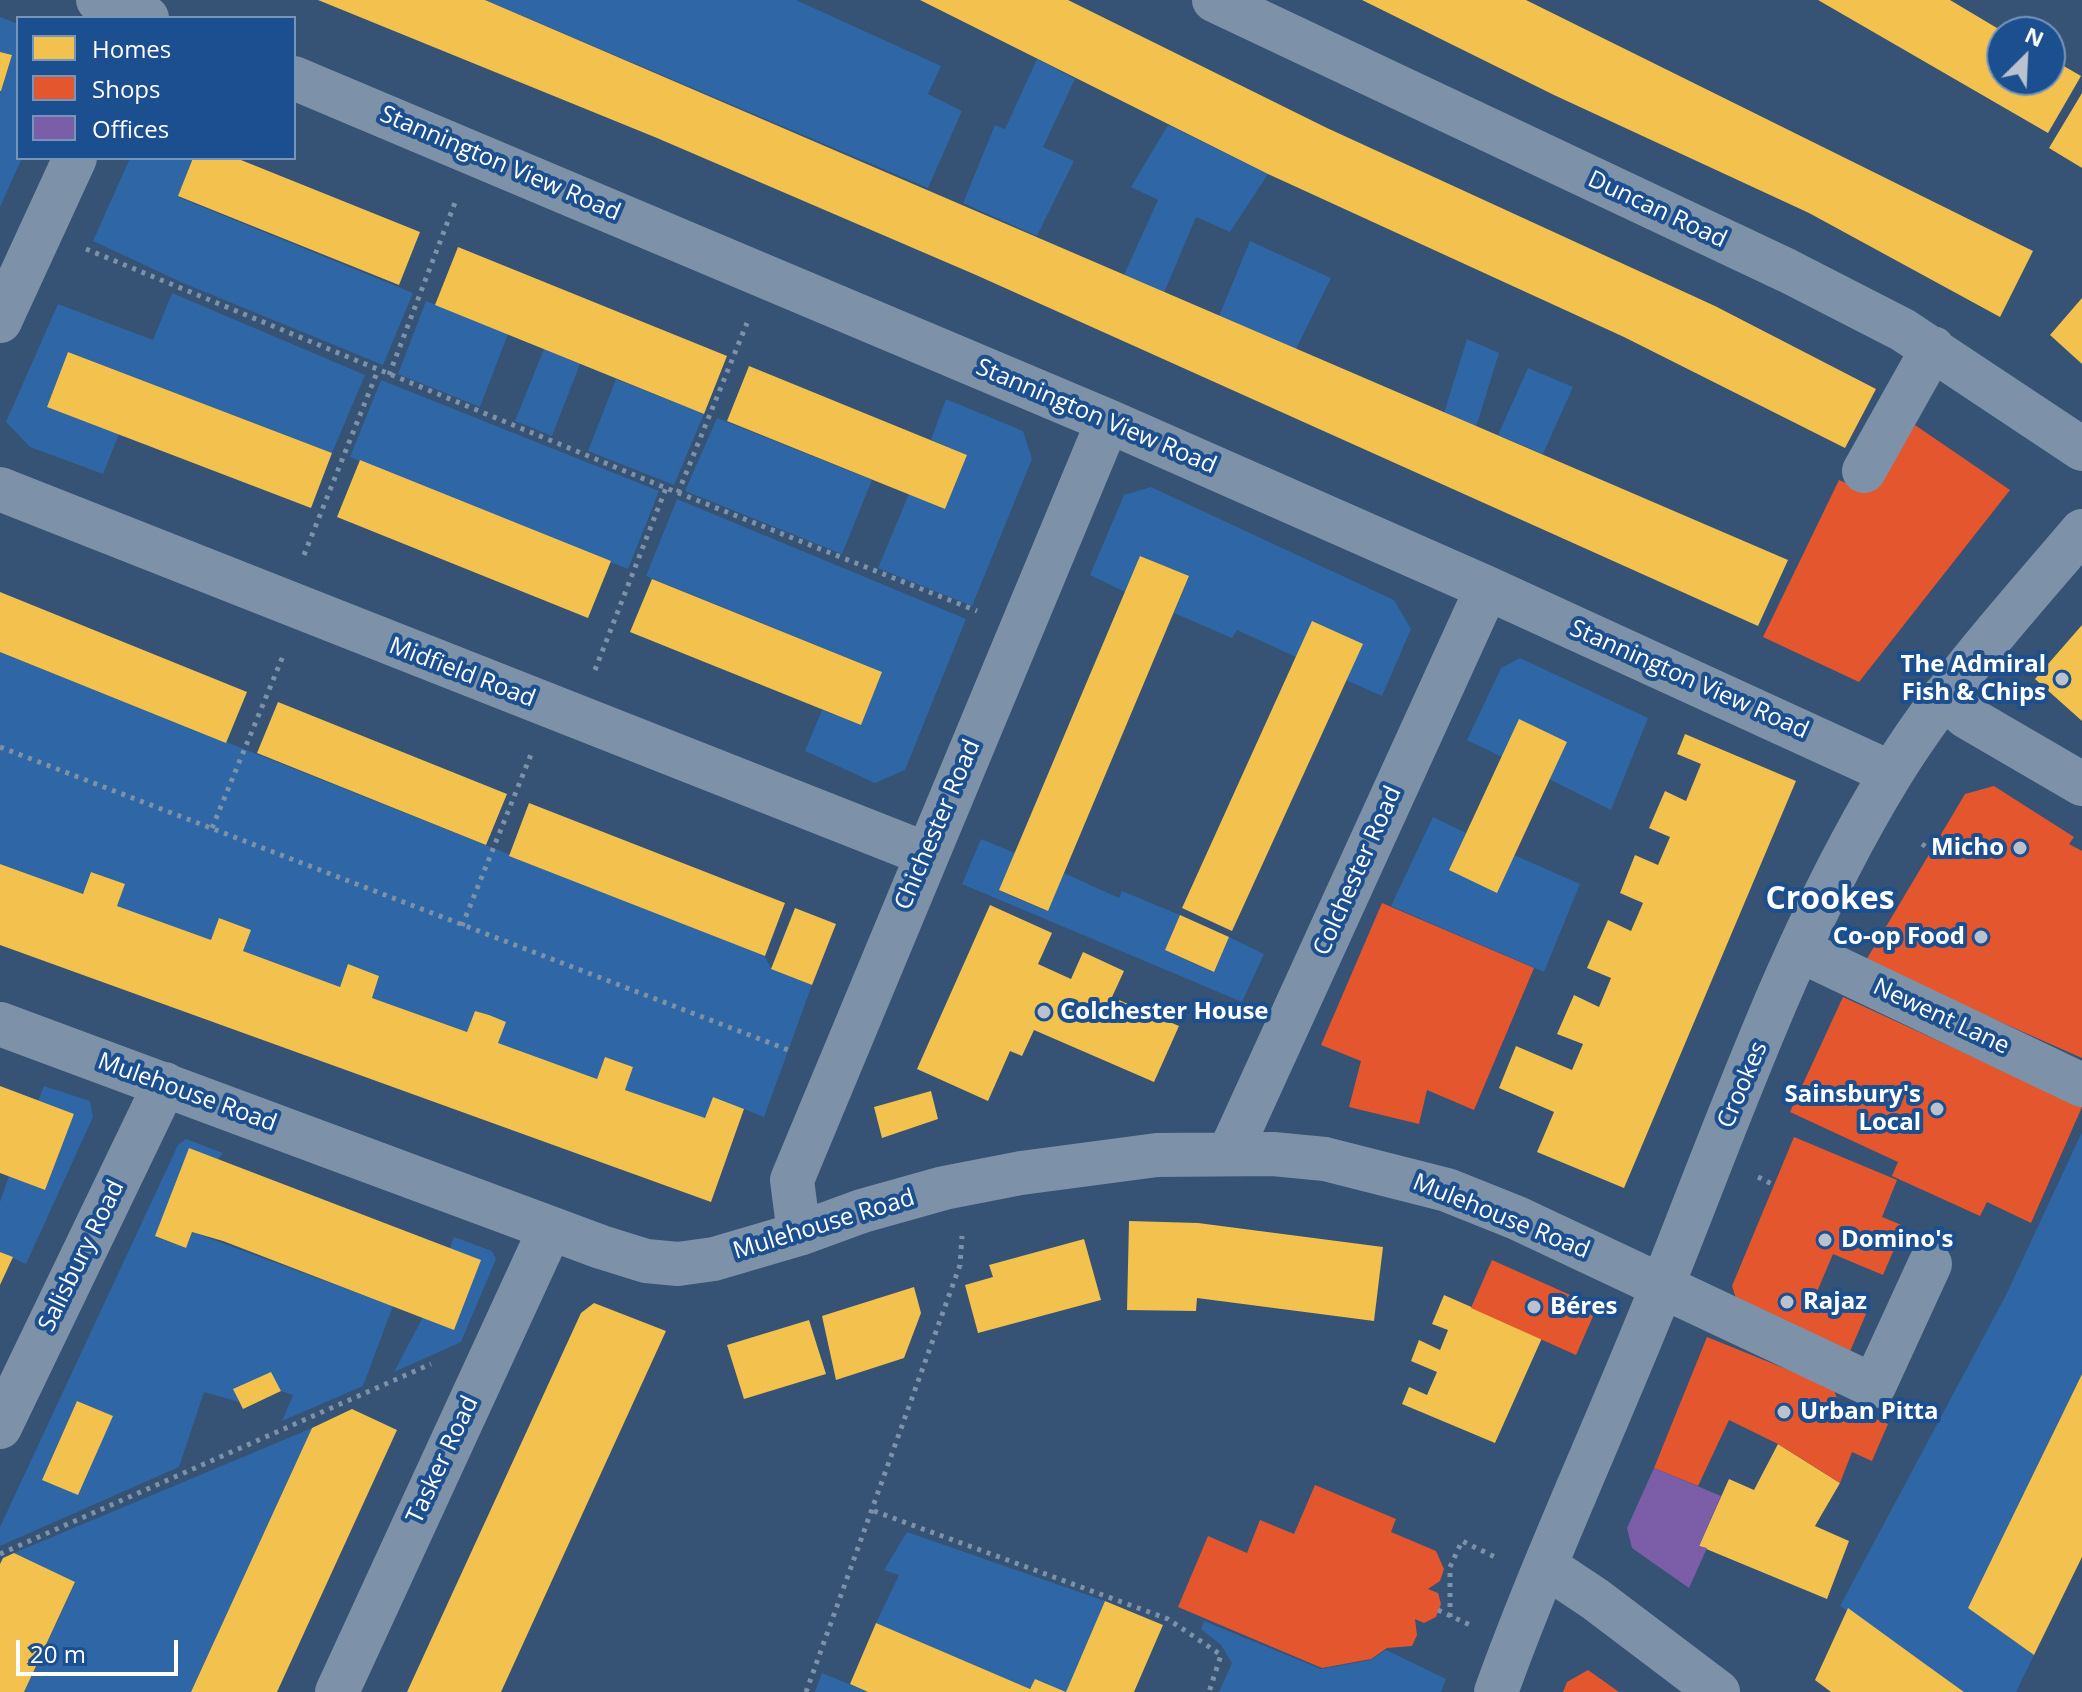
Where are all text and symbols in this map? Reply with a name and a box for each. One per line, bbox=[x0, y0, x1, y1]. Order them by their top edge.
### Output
legend bbox=[16, 16, 296, 160]
north arrow bbox=[1986, 16, 2066, 96]
text: N bbox=[2021, 19, 2049, 53]
text: Homes bbox=[92, 32, 171, 65]
text: Shops bbox=[92, 72, 160, 105]
street label: Stannington View Road bbox=[376, 100, 624, 228]
text: Offices bbox=[92, 112, 169, 145]
street label: Duncan Road bbox=[1583, 165, 1731, 255]
street label: Stannington View Road bbox=[972, 353, 1220, 481]
street label: Stannington View Road bbox=[1565, 614, 1813, 746]
street label: Midfield Road bbox=[385, 632, 539, 714]
place label: The Admiral Fish & Chips bbox=[1901, 651, 2046, 707]
marker: The Admiral Fish & Chips bbox=[2053, 670, 2071, 688]
street label: Chichester Road bbox=[889, 735, 987, 915]
street label: Colchester Road bbox=[1308, 782, 1408, 960]
place label: Micho bbox=[1931, 834, 2004, 862]
marker: Micho bbox=[2011, 839, 2029, 857]
district label: Crookes bbox=[1765, 881, 1895, 919]
place label: Co-op Food bbox=[1833, 923, 1965, 951]
marker: Co-op Food bbox=[1972, 928, 1990, 946]
street label: Newent Lane bbox=[1868, 973, 2014, 1061]
place label: Colchester House bbox=[1060, 998, 1269, 1026]
marker: Colchester House bbox=[1035, 1003, 1053, 1021]
street label: Crookes bbox=[1712, 1037, 1774, 1133]
street label: Mulehouse Road bbox=[94, 1047, 280, 1139]
place label: Sainsbury's Local bbox=[1784, 1081, 1921, 1137]
marker: Sainsbury's Local bbox=[1928, 1100, 1946, 1118]
street label: Mulehouse Road bbox=[1408, 1168, 1594, 1266]
street label: Salisbury Road bbox=[33, 1176, 131, 1336]
street label: Mulehouse Road bbox=[730, 1184, 918, 1266]
place label: Domino's bbox=[1841, 1226, 1953, 1254]
marker: Domino's bbox=[1816, 1231, 1834, 1249]
place label: Rajaz bbox=[1803, 1288, 1867, 1316]
place label: Béres bbox=[1550, 1293, 1617, 1321]
marker: Rajaz bbox=[1778, 1293, 1796, 1311]
marker: Béres bbox=[1525, 1298, 1543, 1316]
street label: Tasker Road bbox=[401, 1392, 485, 1528]
place label: Urban Pitta bbox=[1800, 1398, 1938, 1426]
marker: Urban Pitta bbox=[1775, 1403, 1793, 1421]
scale bar bbox=[20, 1624, 182, 1674]
text: 20 m bbox=[30, 1637, 86, 1670]

